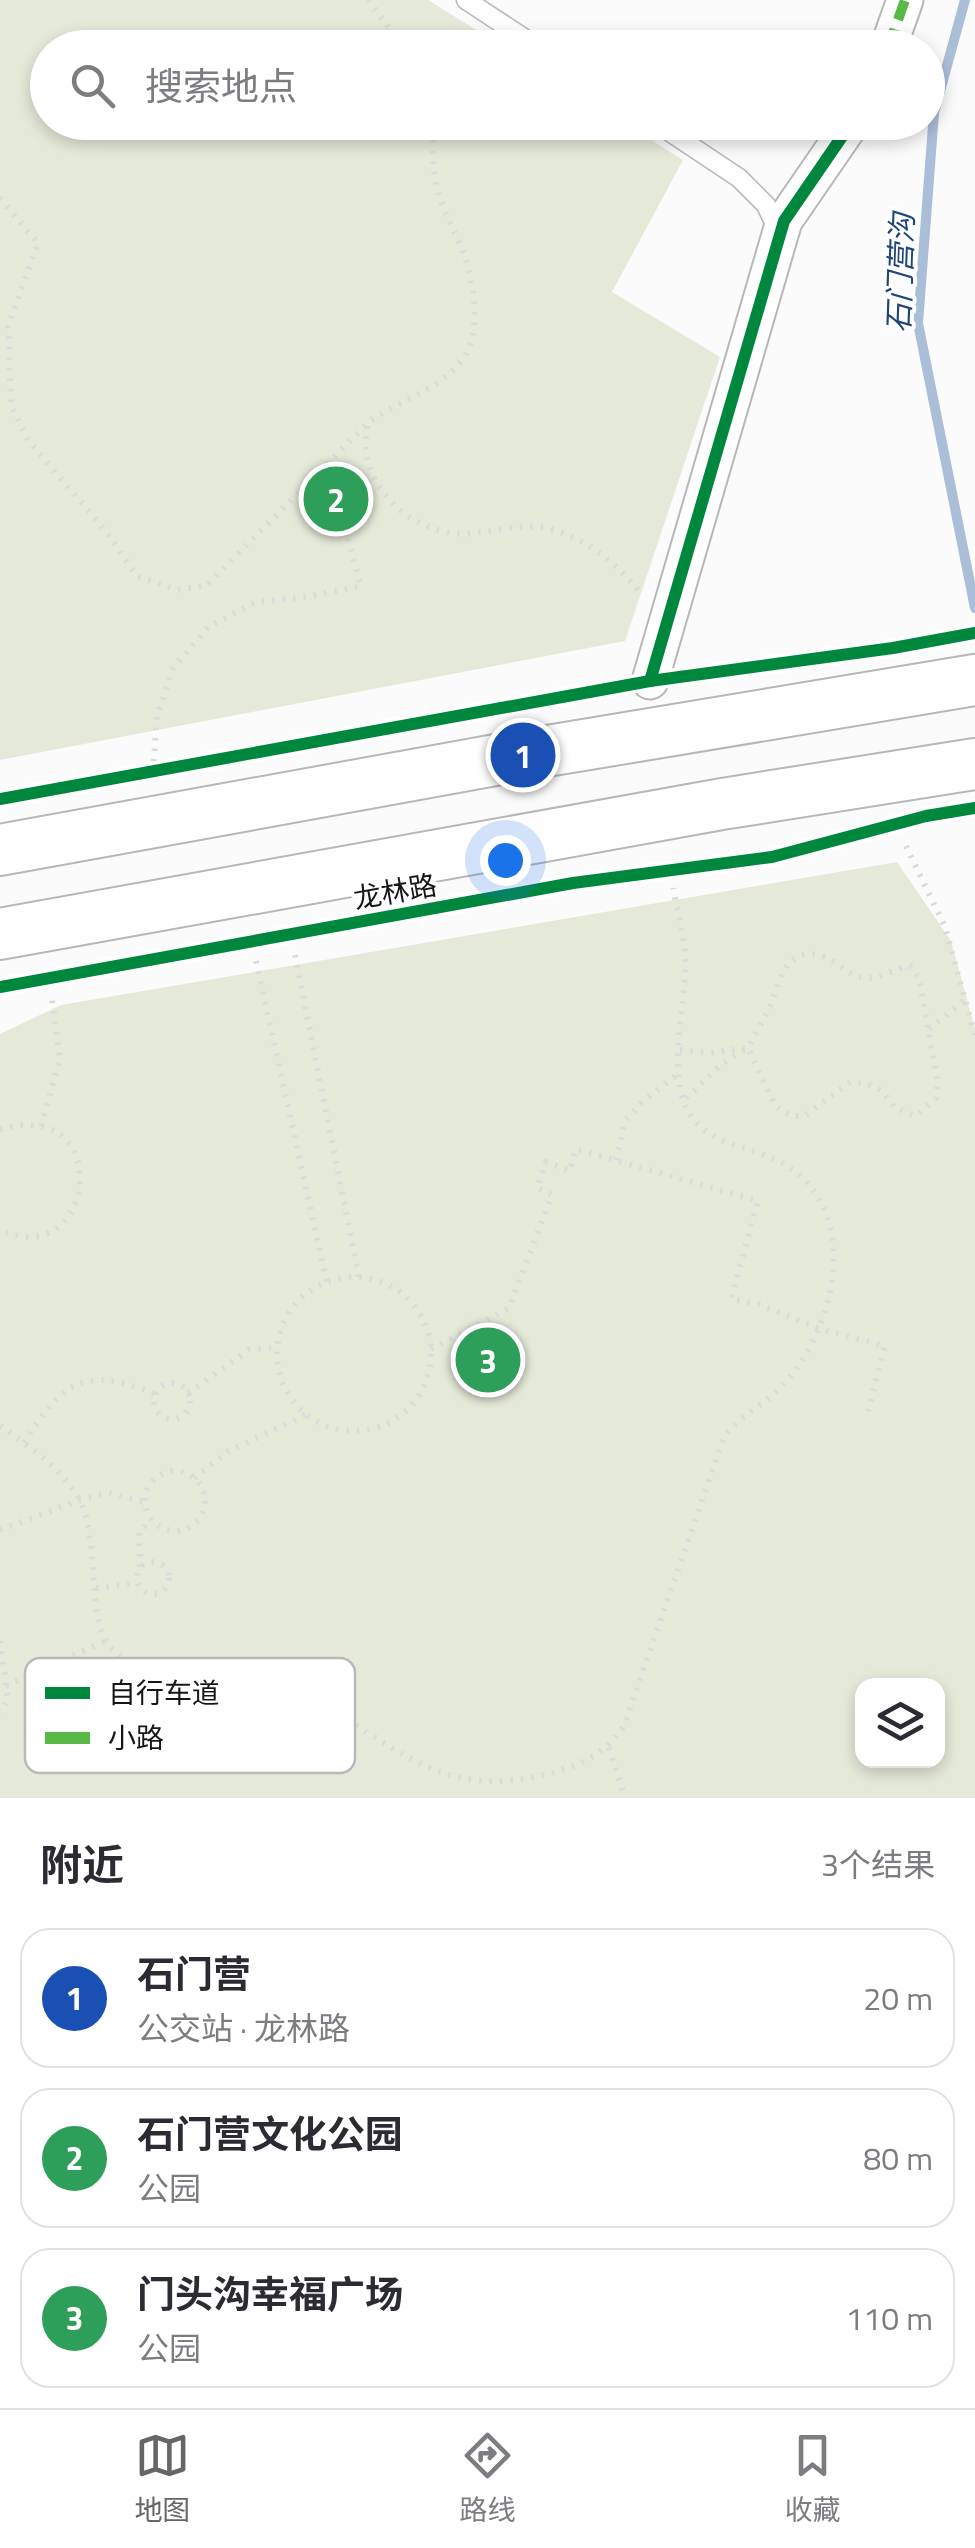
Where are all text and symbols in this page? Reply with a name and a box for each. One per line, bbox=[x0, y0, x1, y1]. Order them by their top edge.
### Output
search box bbox=[30, 30, 945, 140]
text: 搜索地点 bbox=[145, 57, 297, 115]
icon: search bbox=[65, 58, 120, 113]
water label: 石门营沟 bbox=[875, 209, 925, 334]
pin: 2 bbox=[304, 462, 368, 536]
pin: 1 bbox=[490, 718, 556, 792]
your location bbox=[480, 835, 531, 886]
street label: 龙林路 bbox=[350, 863, 440, 919]
pin: 3 bbox=[456, 1322, 520, 1398]
legend bbox=[25, 1658, 355, 1773]
text: 自行车道 bbox=[108, 1671, 220, 1714]
map controls bbox=[855, 1678, 945, 1768]
button: layers bbox=[855, 1678, 945, 1768]
text: 小路 bbox=[108, 1716, 164, 1759]
text: 附近 bbox=[40, 1832, 124, 1896]
text: 3个结果 bbox=[821, 1840, 935, 1888]
text: 石门营 bbox=[137, 1945, 251, 2003]
text: 1 bbox=[66, 1974, 83, 2022]
text: 20 m bbox=[863, 1974, 933, 2022]
text: 公交站 · 龙林路 bbox=[137, 2004, 350, 2052]
text: 石门营文化公园 bbox=[137, 2105, 403, 2163]
text: 2 bbox=[66, 2134, 83, 2182]
text: 80 m bbox=[863, 2134, 933, 2182]
text: 公园 bbox=[137, 2164, 201, 2212]
text: 门头沟幸福广场 bbox=[137, 2265, 403, 2323]
text: 3 bbox=[66, 2294, 83, 2342]
text: 110 m bbox=[845, 2294, 933, 2342]
text: 公园 bbox=[137, 2324, 201, 2372]
tab: 地图 bbox=[134, 2428, 191, 2531]
tab: 路线 bbox=[459, 2428, 516, 2531]
tab: 收藏 bbox=[784, 2428, 841, 2531]

